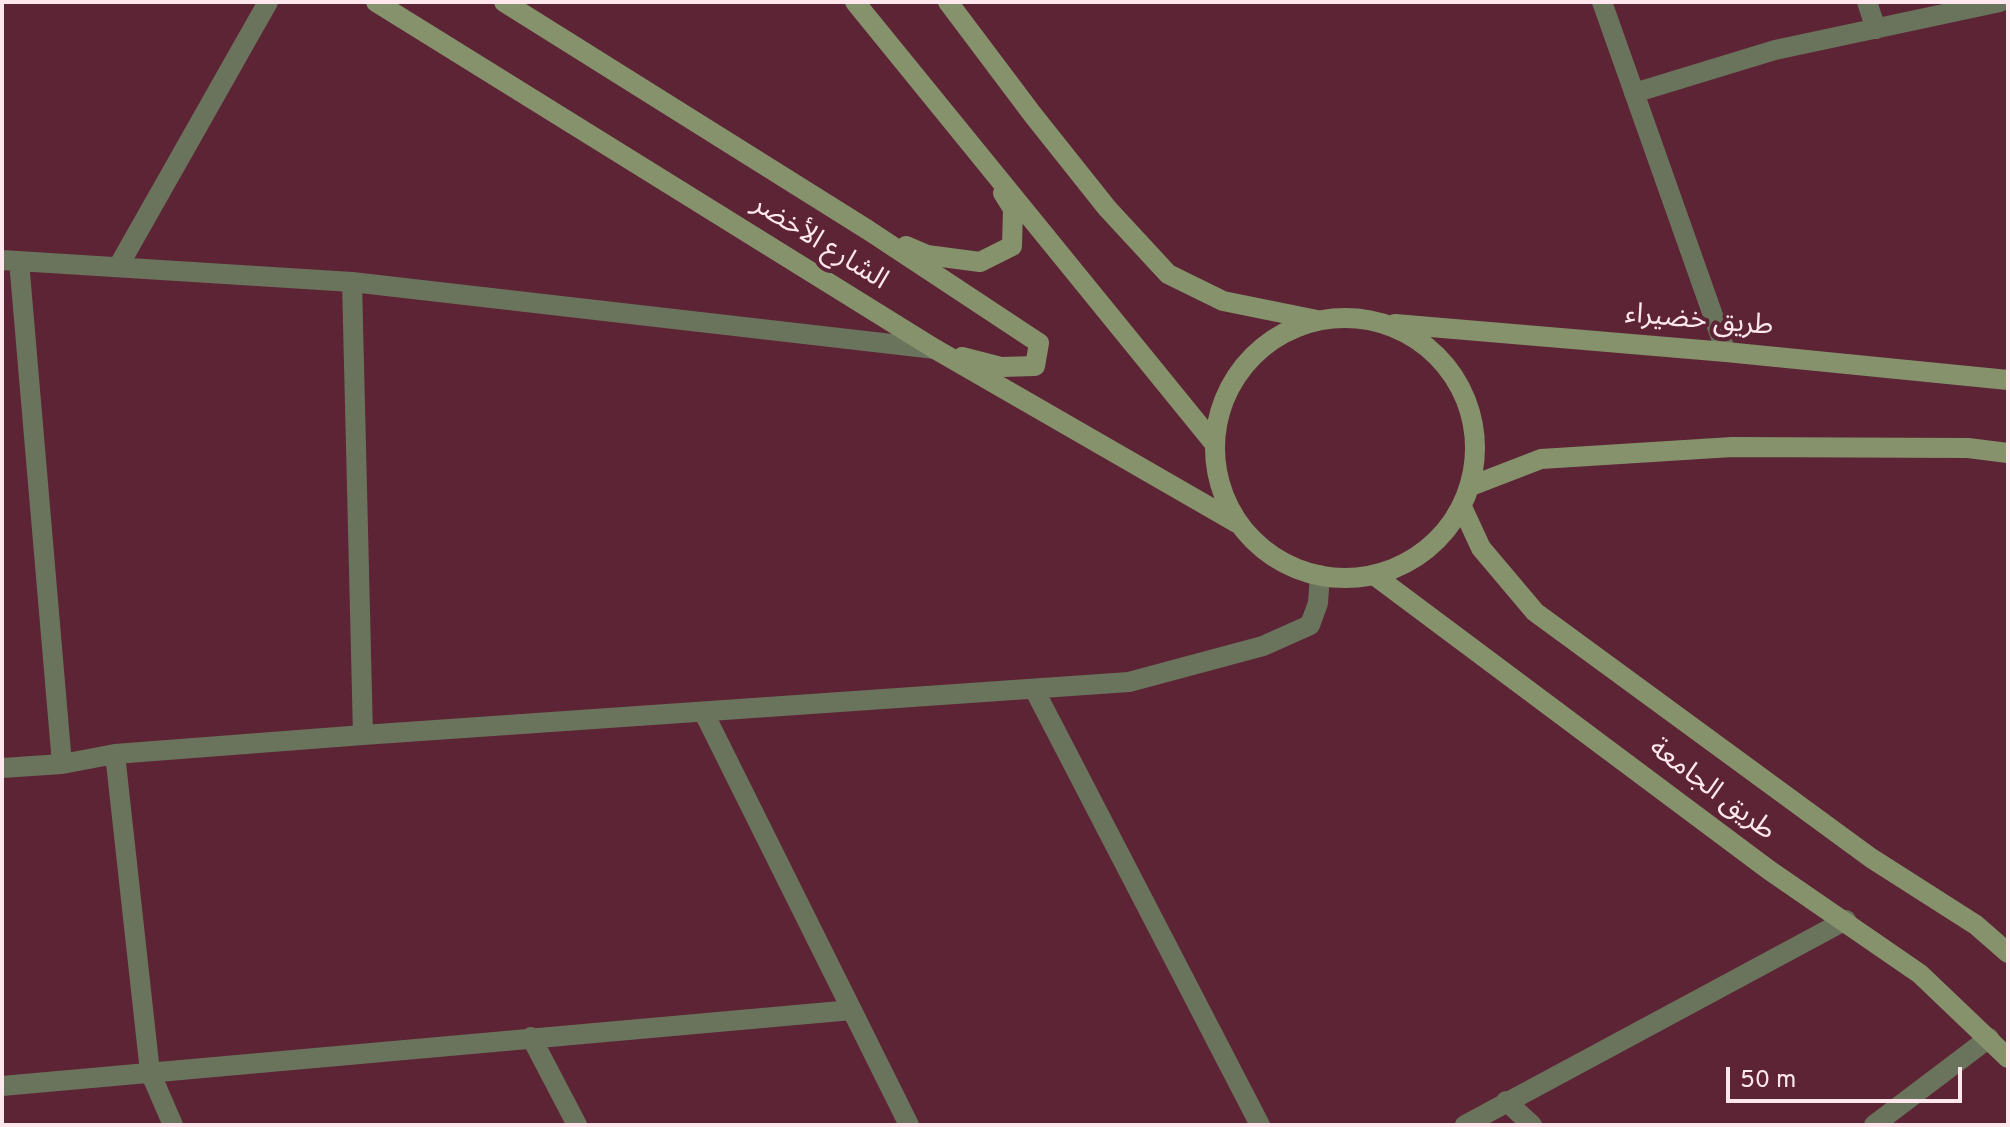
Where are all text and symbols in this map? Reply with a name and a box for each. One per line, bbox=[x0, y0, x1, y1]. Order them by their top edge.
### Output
street label: الشارع الأخضر bbox=[745, 189, 893, 299]
street label: طريق خضيراء bbox=[1623, 299, 1775, 345]
street label: طريق الجامعة bbox=[1641, 733, 1781, 849]
scale bar bbox=[1730, 1051, 1966, 1101]
text: 50 m bbox=[1740, 1066, 1796, 1096]

